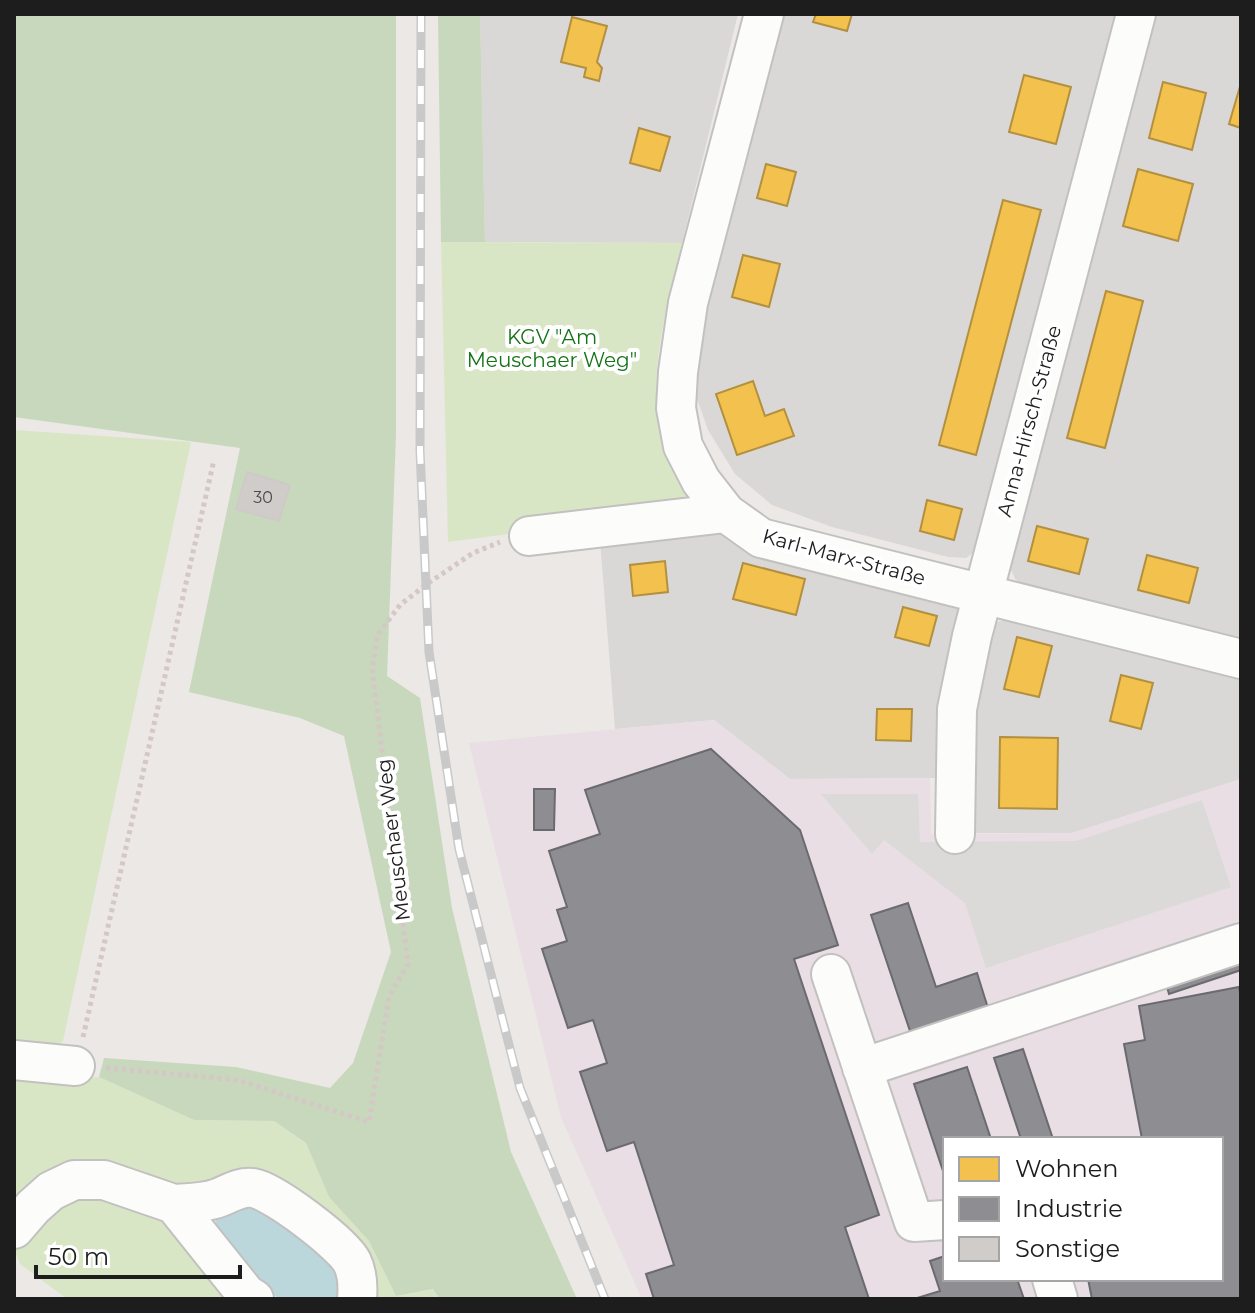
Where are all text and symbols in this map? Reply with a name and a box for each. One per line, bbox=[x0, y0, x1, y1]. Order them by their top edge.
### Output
street label: Anna-Hirsch-Straße bbox=[992, 323, 1066, 519]
park label: KGV "Am Meuschaer Weg" bbox=[467, 325, 637, 372]
house number: 30 bbox=[253, 488, 273, 507]
street label: Karl-Marx-Straße bbox=[760, 524, 928, 590]
street label: Meuschaer Weg bbox=[371, 758, 415, 922]
legend bbox=[943, 1137, 1223, 1281]
text: Wohnen bbox=[1015, 1154, 1119, 1183]
text: Industrie bbox=[1015, 1194, 1123, 1223]
scale bar bbox=[36, 1229, 240, 1279]
text: Sonstige bbox=[1015, 1234, 1120, 1263]
text: 50 m bbox=[48, 1242, 109, 1271]

